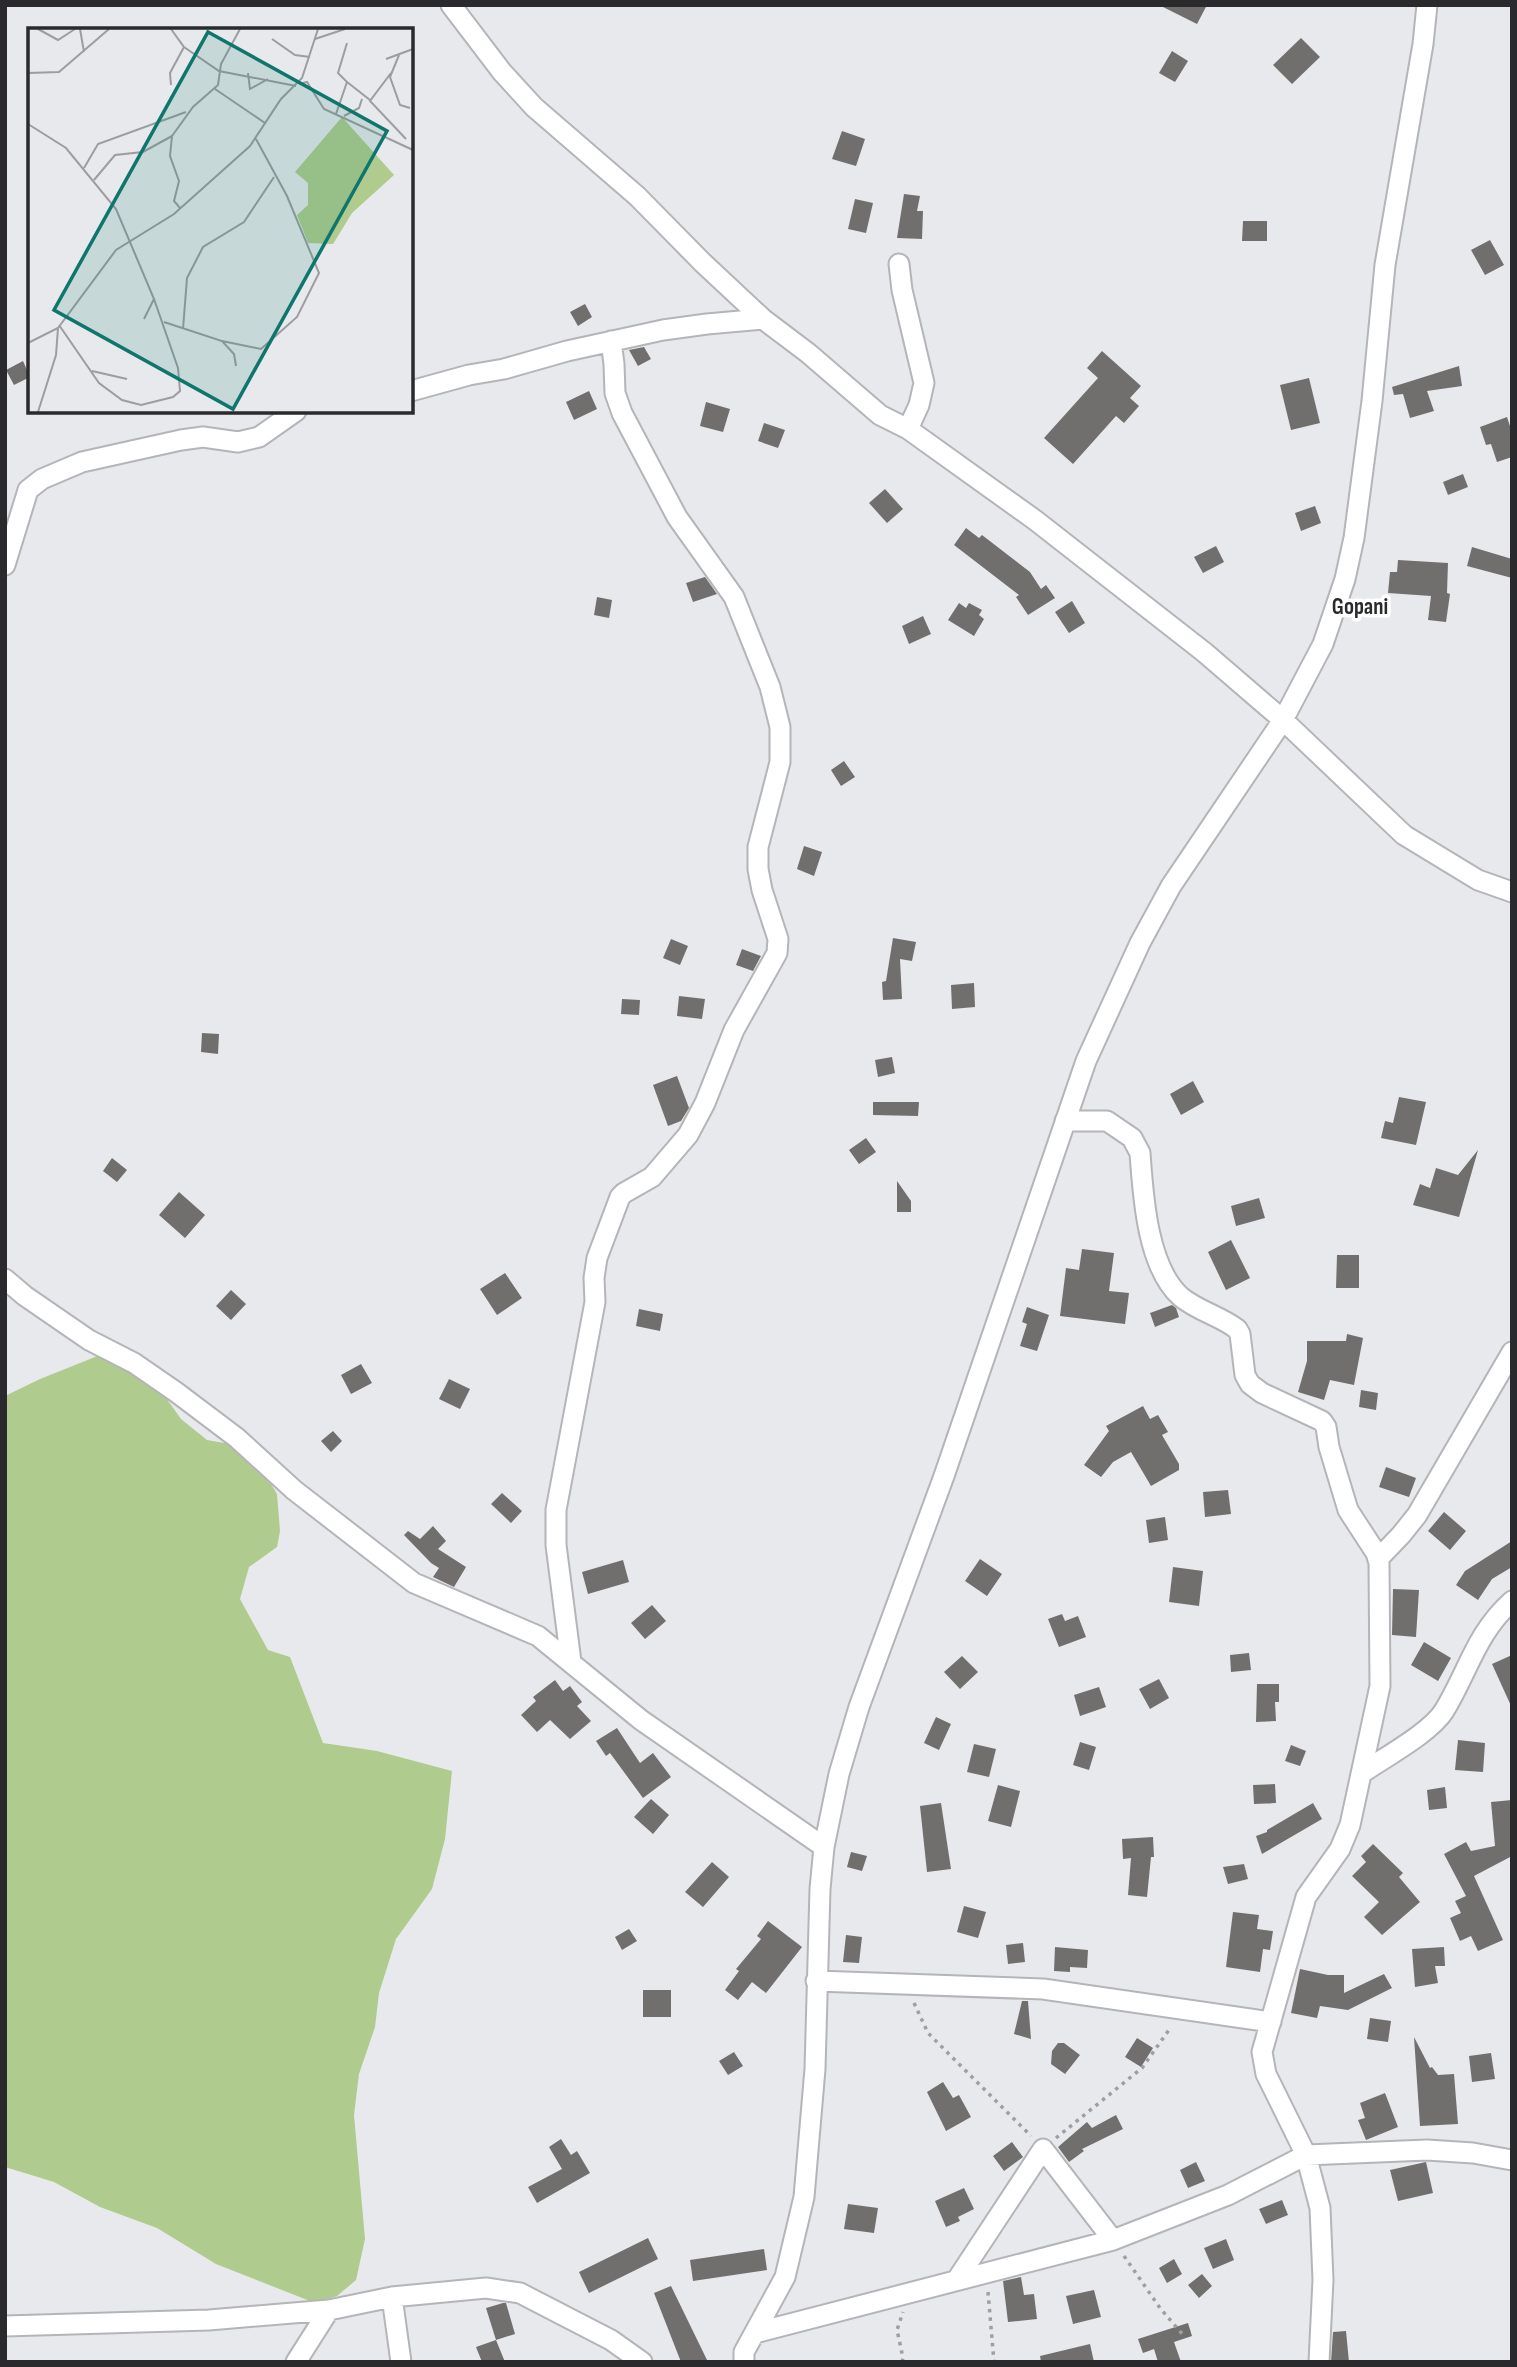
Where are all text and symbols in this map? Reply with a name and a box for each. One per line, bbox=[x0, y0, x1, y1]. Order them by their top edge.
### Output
inset map bbox=[28, 28, 413, 413]
district label: Gopani bbox=[1332, 593, 1388, 621]

